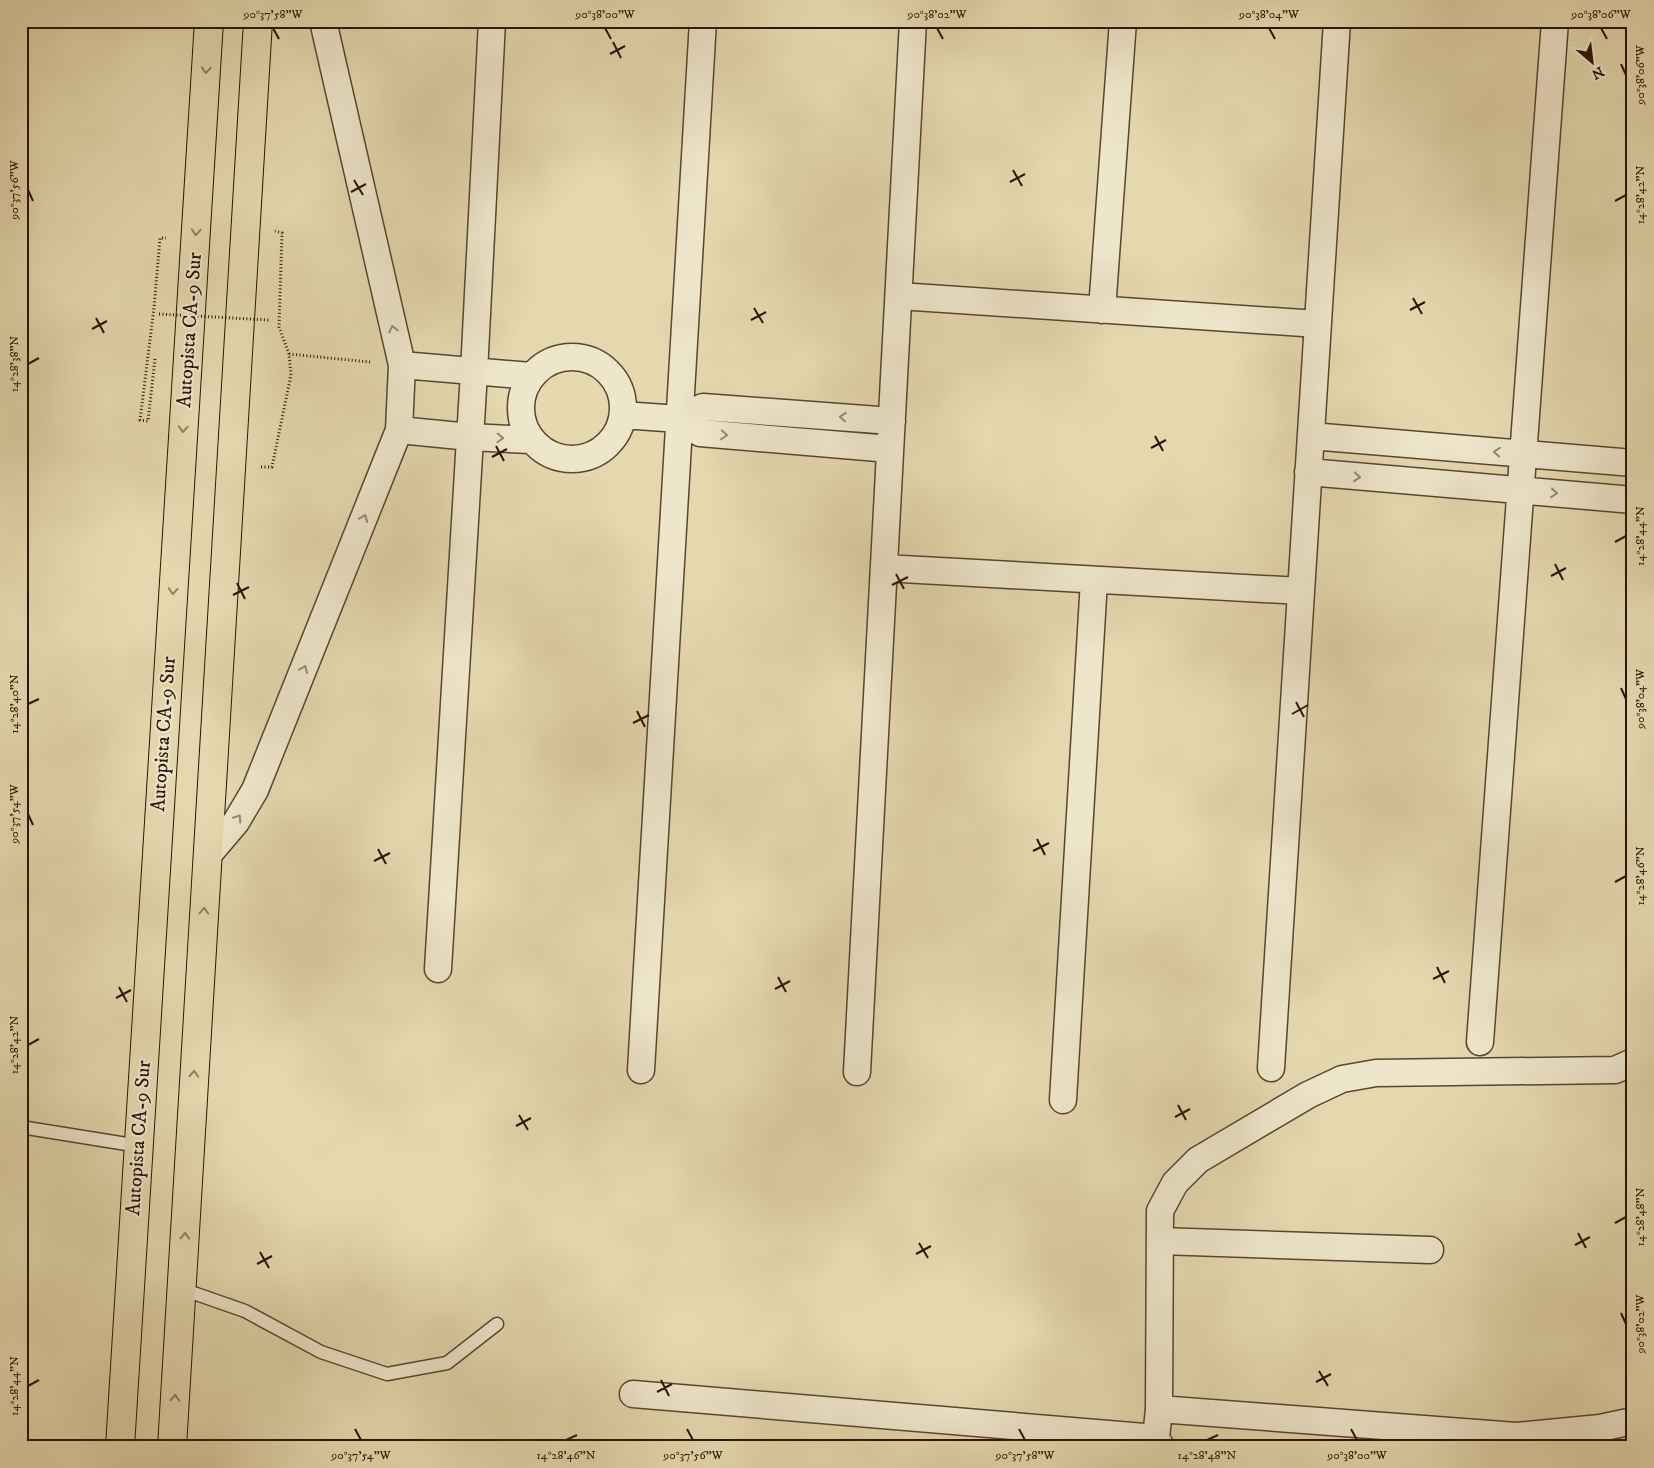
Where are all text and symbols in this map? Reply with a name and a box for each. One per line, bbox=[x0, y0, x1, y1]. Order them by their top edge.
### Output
text: 90°37'58"W bbox=[242, 7, 304, 22]
text: 90°38'00"W bbox=[574, 7, 636, 22]
text: 90°38'02"W bbox=[906, 7, 968, 22]
text: 90°38'04"W bbox=[1238, 7, 1300, 22]
text: 90°38'06"W bbox=[1570, 7, 1632, 22]
north arrow bbox=[1566, 38, 1616, 88]
text: 90°38'06"W bbox=[1633, 44, 1648, 106]
text: N bbox=[1588, 62, 1607, 83]
one-way arrow bbox=[201, 66, 212, 74]
text: 90°37'56"W bbox=[7, 159, 22, 221]
text: 14°28'42"N bbox=[1633, 165, 1648, 224]
one-way arrow bbox=[190, 228, 201, 236]
street label: Autopista CA-9 Sur bbox=[172, 251, 208, 408]
one-way arrow bbox=[388, 324, 399, 333]
text: 14°28'38"N bbox=[7, 336, 22, 392]
one-way arrow bbox=[839, 412, 847, 423]
one-way arrow bbox=[178, 425, 189, 433]
one-way arrow bbox=[720, 429, 728, 440]
one-way arrow bbox=[496, 433, 504, 444]
one-way arrow bbox=[1493, 446, 1501, 457]
one-way arrow bbox=[1353, 471, 1361, 482]
one-way arrow bbox=[1550, 487, 1558, 498]
text: 14°28'44"N bbox=[1633, 506, 1648, 566]
one-way arrow bbox=[358, 515, 368, 523]
one-way arrow bbox=[168, 588, 179, 596]
street label: Autopista CA-9 Sur bbox=[146, 655, 182, 812]
one-way arrow bbox=[297, 665, 308, 674]
text: 90°38'04"W bbox=[1633, 668, 1648, 730]
text: 14°28'40"N bbox=[7, 674, 22, 734]
text: 90°37'54"W bbox=[7, 783, 22, 845]
one-way arrow bbox=[232, 814, 241, 823]
text: 14°28'46"N bbox=[1633, 846, 1648, 906]
one-way arrow bbox=[199, 907, 210, 915]
text: 14°28'42"N bbox=[7, 1015, 22, 1074]
street label: Autopista CA-9 Sur bbox=[121, 1059, 157, 1216]
one-way arrow bbox=[189, 1069, 200, 1077]
text: 14°28'48"N bbox=[1633, 1187, 1648, 1246]
one-way arrow bbox=[179, 1232, 190, 1240]
text: 90°38'02"W bbox=[1633, 1293, 1648, 1355]
text: 14°28'44"N bbox=[7, 1356, 22, 1416]
one-way arrow bbox=[169, 1394, 180, 1402]
text: 90°37'54"W bbox=[330, 1448, 392, 1463]
text: 14°28'46"N bbox=[536, 1448, 596, 1463]
text: 90°37'56"W bbox=[662, 1448, 724, 1463]
text: 90°37'58"W bbox=[994, 1448, 1056, 1463]
text: 14°28'48"N bbox=[1178, 1448, 1237, 1463]
text: 90°38'00"W bbox=[1326, 1448, 1388, 1463]

